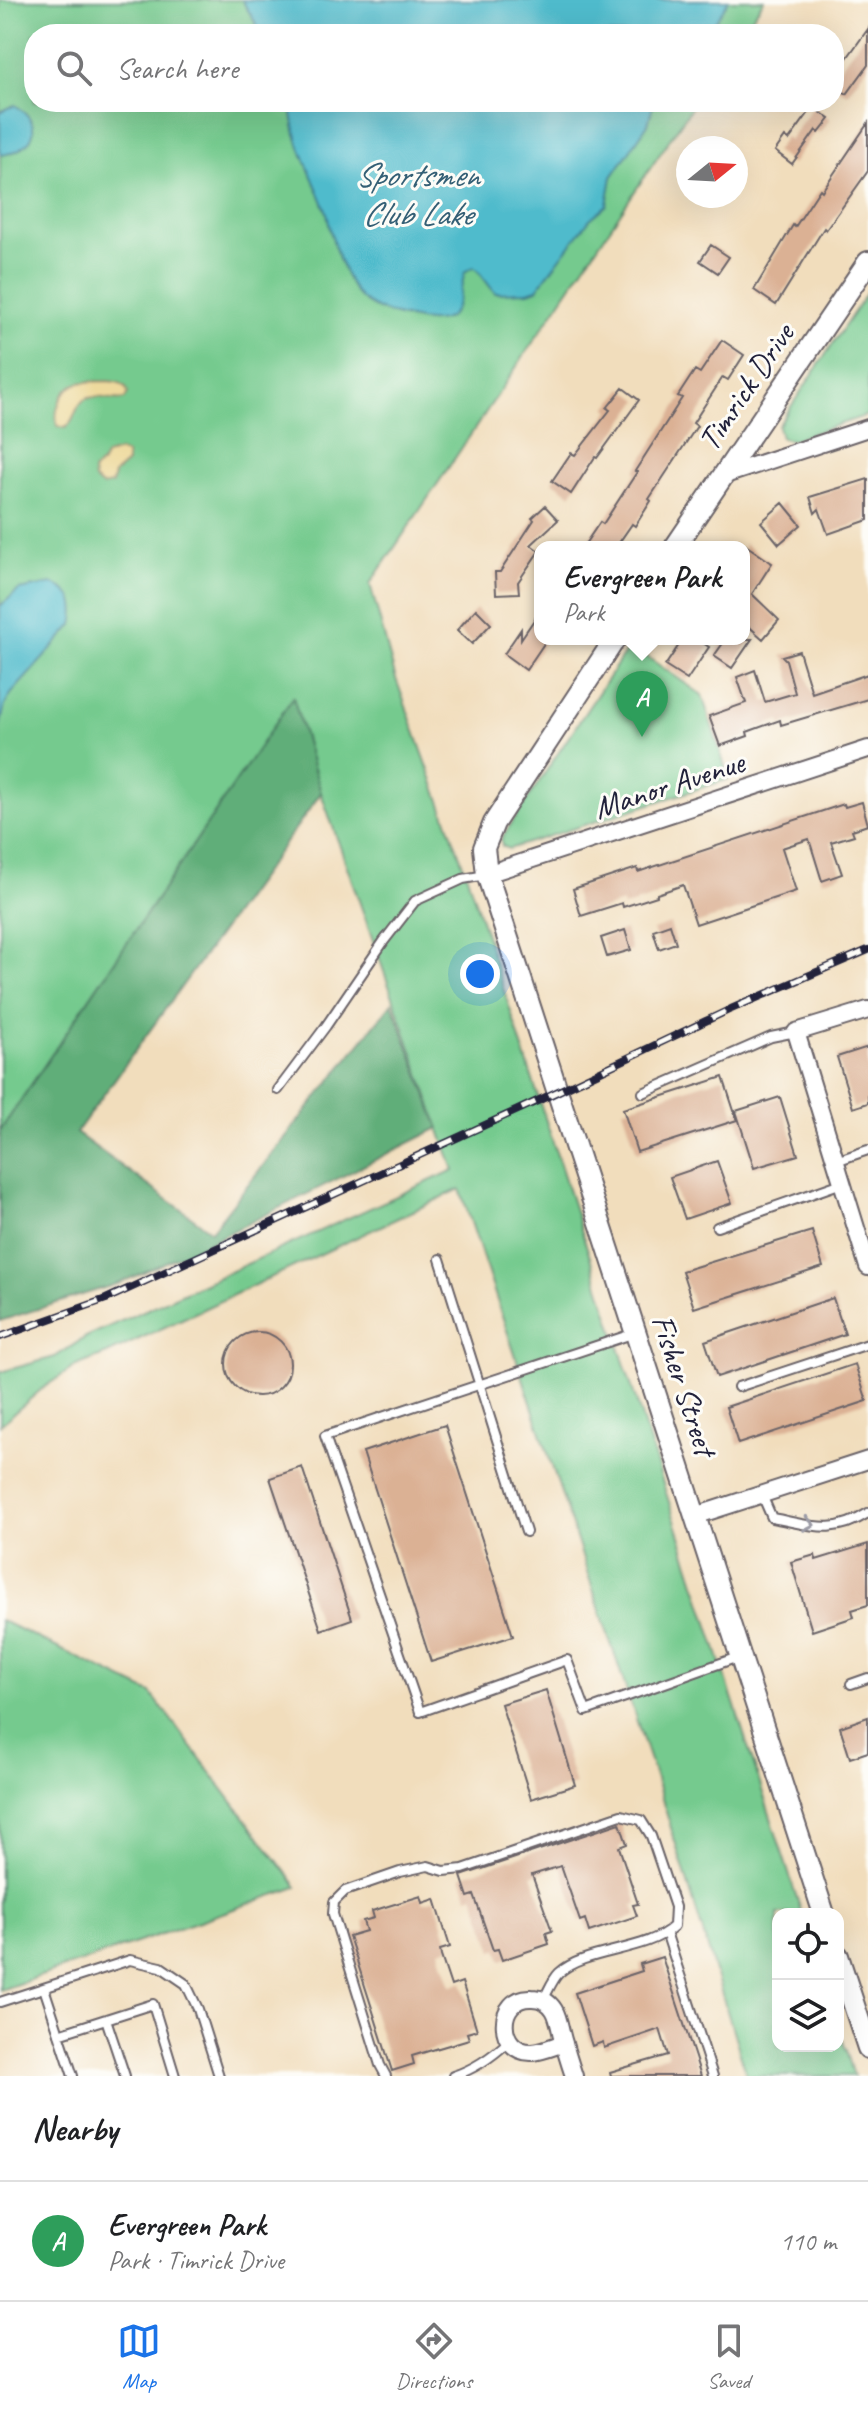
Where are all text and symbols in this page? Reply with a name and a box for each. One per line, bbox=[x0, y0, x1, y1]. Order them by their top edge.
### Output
search box bbox=[24, 24, 844, 112]
icon: search bbox=[52, 46, 96, 90]
text: Search here bbox=[116, 49, 238, 87]
north arrow bbox=[676, 136, 748, 208]
water label: Sportsmen Club Lake bbox=[355, 153, 483, 235]
street label: Timrick Drive bbox=[689, 314, 805, 458]
popup bbox=[534, 541, 750, 645]
text: Evergreen Park bbox=[563, 558, 721, 596]
text: Park bbox=[563, 596, 605, 629]
pin: A bbox=[616, 671, 668, 737]
street label: Manor Avenue bbox=[589, 741, 752, 829]
your location bbox=[460, 954, 500, 994]
street label: Fisher Street bbox=[642, 1309, 727, 1465]
one-way arrow bbox=[802, 1515, 816, 1532]
map controls bbox=[772, 1908, 844, 2052]
button: locate bbox=[772, 1908, 844, 1980]
button: layers bbox=[772, 1980, 844, 2052]
text: Nearby bbox=[32, 2107, 118, 2150]
text: Evergreen Park bbox=[108, 2206, 266, 2244]
text: A bbox=[51, 2225, 65, 2258]
text: 110 m bbox=[780, 2225, 836, 2258]
text: Park · Timrick Drive bbox=[108, 2244, 284, 2277]
tab: Map bbox=[117, 2319, 161, 2395]
tab: Directions bbox=[396, 2319, 472, 2395]
tab: Saved bbox=[707, 2319, 751, 2395]

